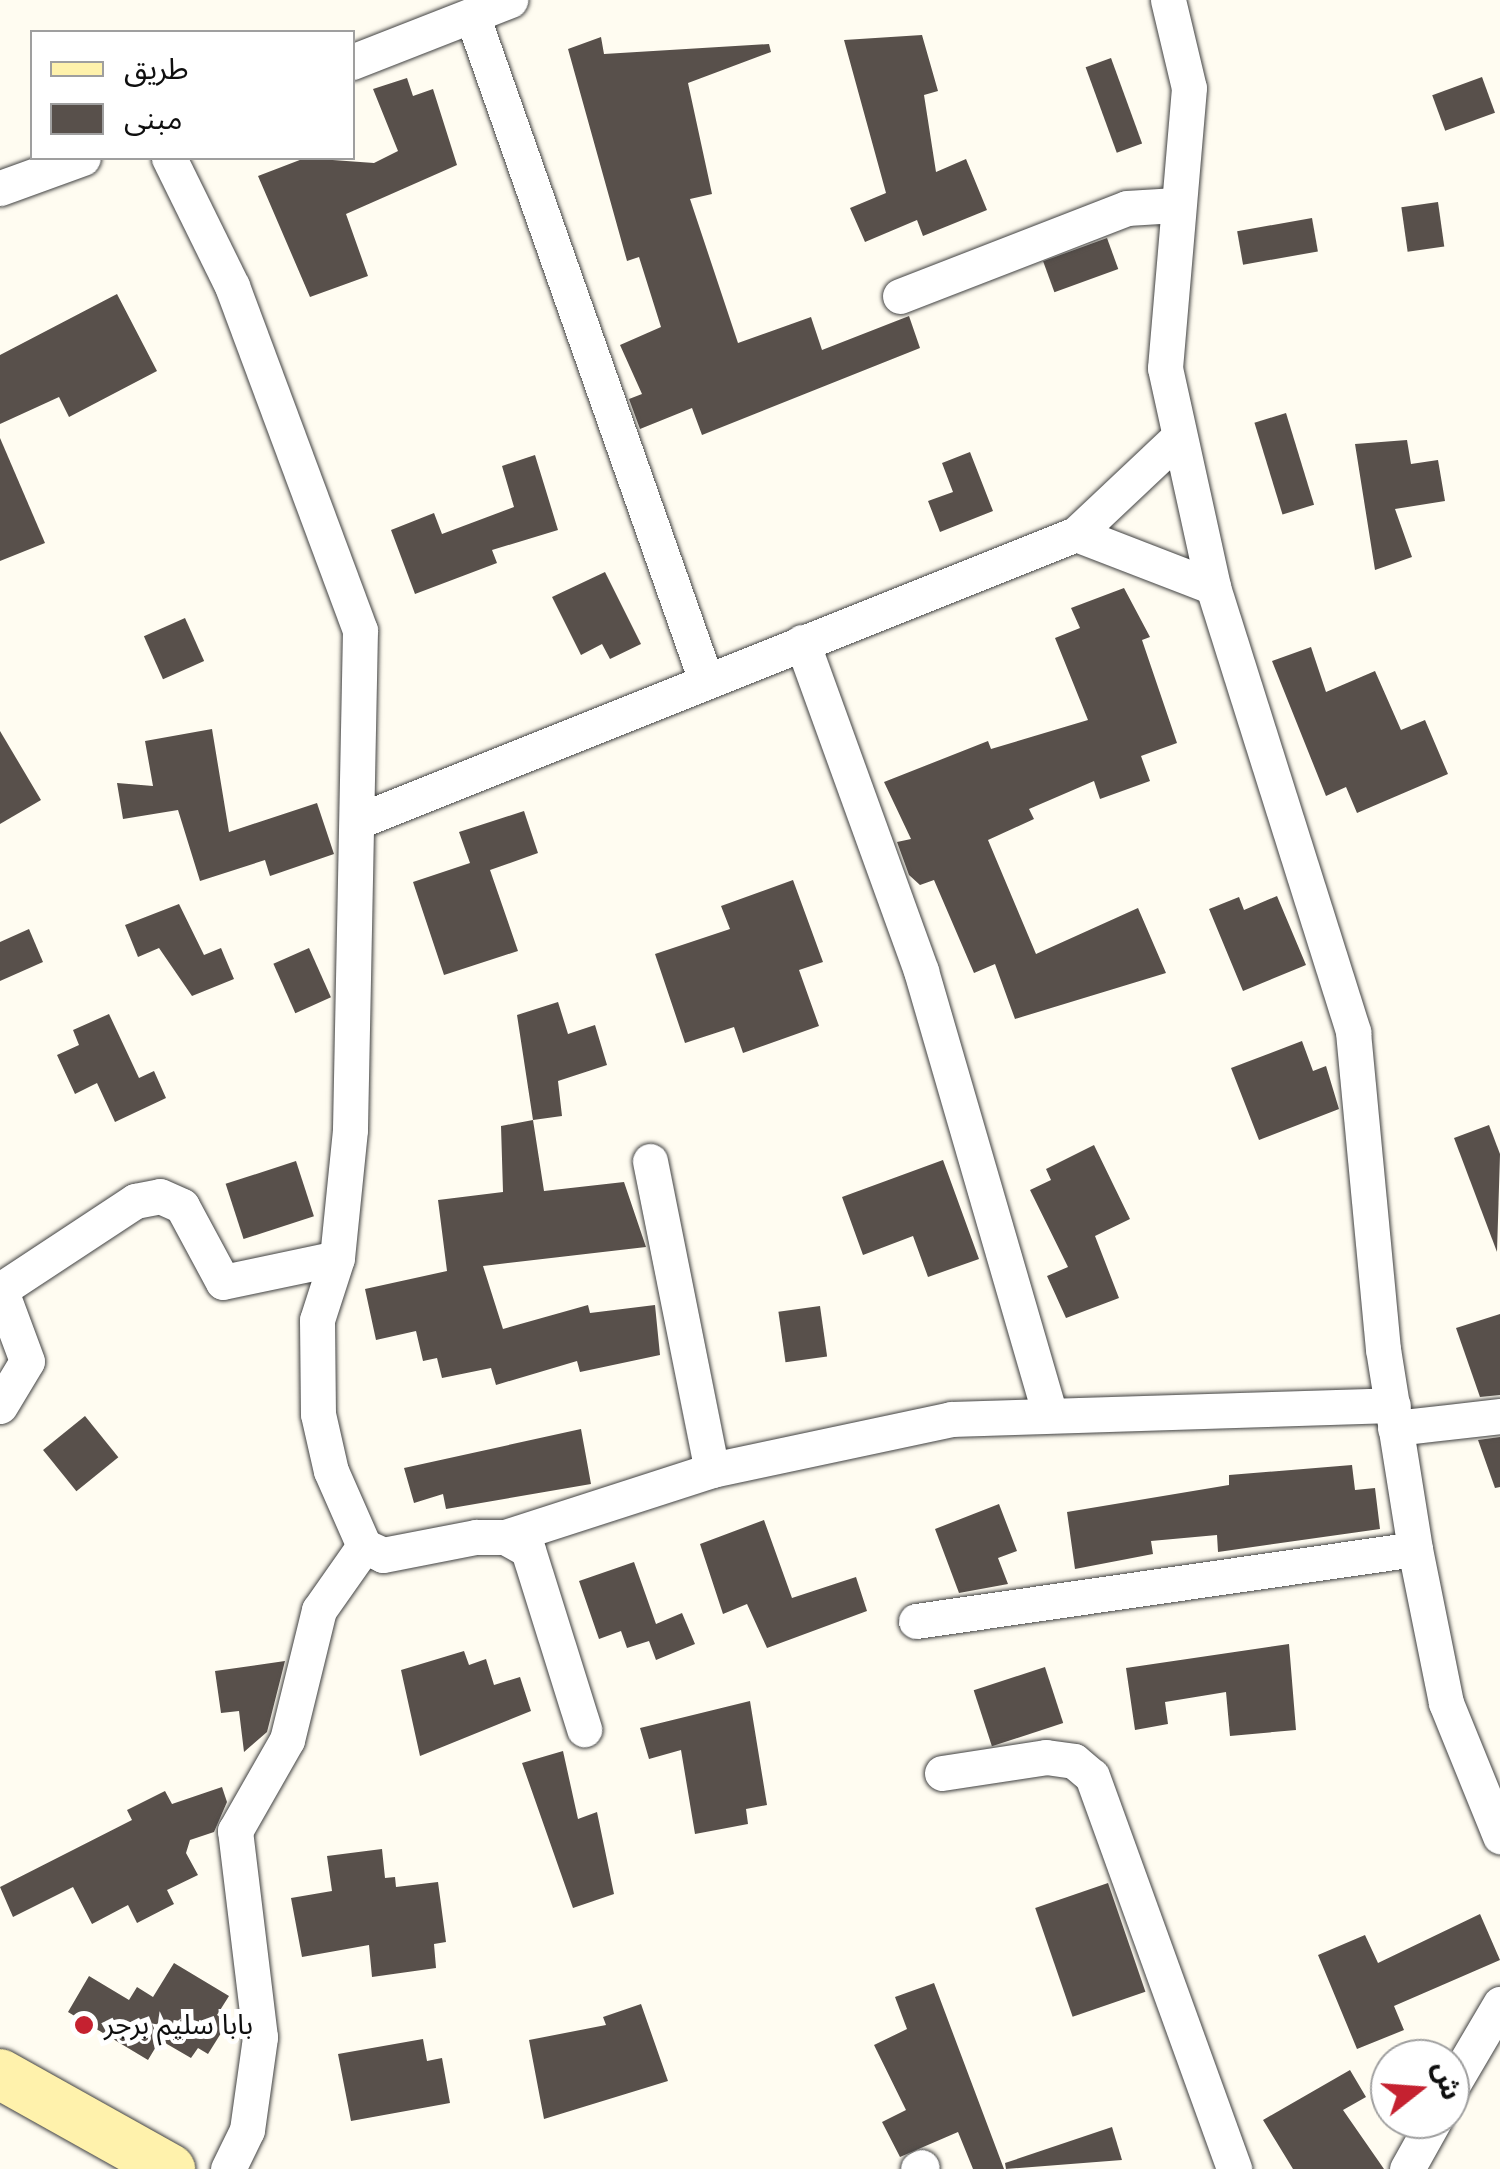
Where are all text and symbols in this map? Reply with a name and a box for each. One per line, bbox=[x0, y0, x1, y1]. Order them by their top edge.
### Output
legend bbox=[30, 30, 355, 160]
text: طريق bbox=[124, 50, 189, 87]
text: مبنى bbox=[124, 100, 182, 137]
place label: بابا سليم برجر bbox=[104, 2008, 253, 2042]
marker: بابا سليم برجر bbox=[73, 2014, 95, 2036]
north arrow bbox=[1370, 2039, 1470, 2139]
text: ش bbox=[1425, 2057, 1470, 2104]

